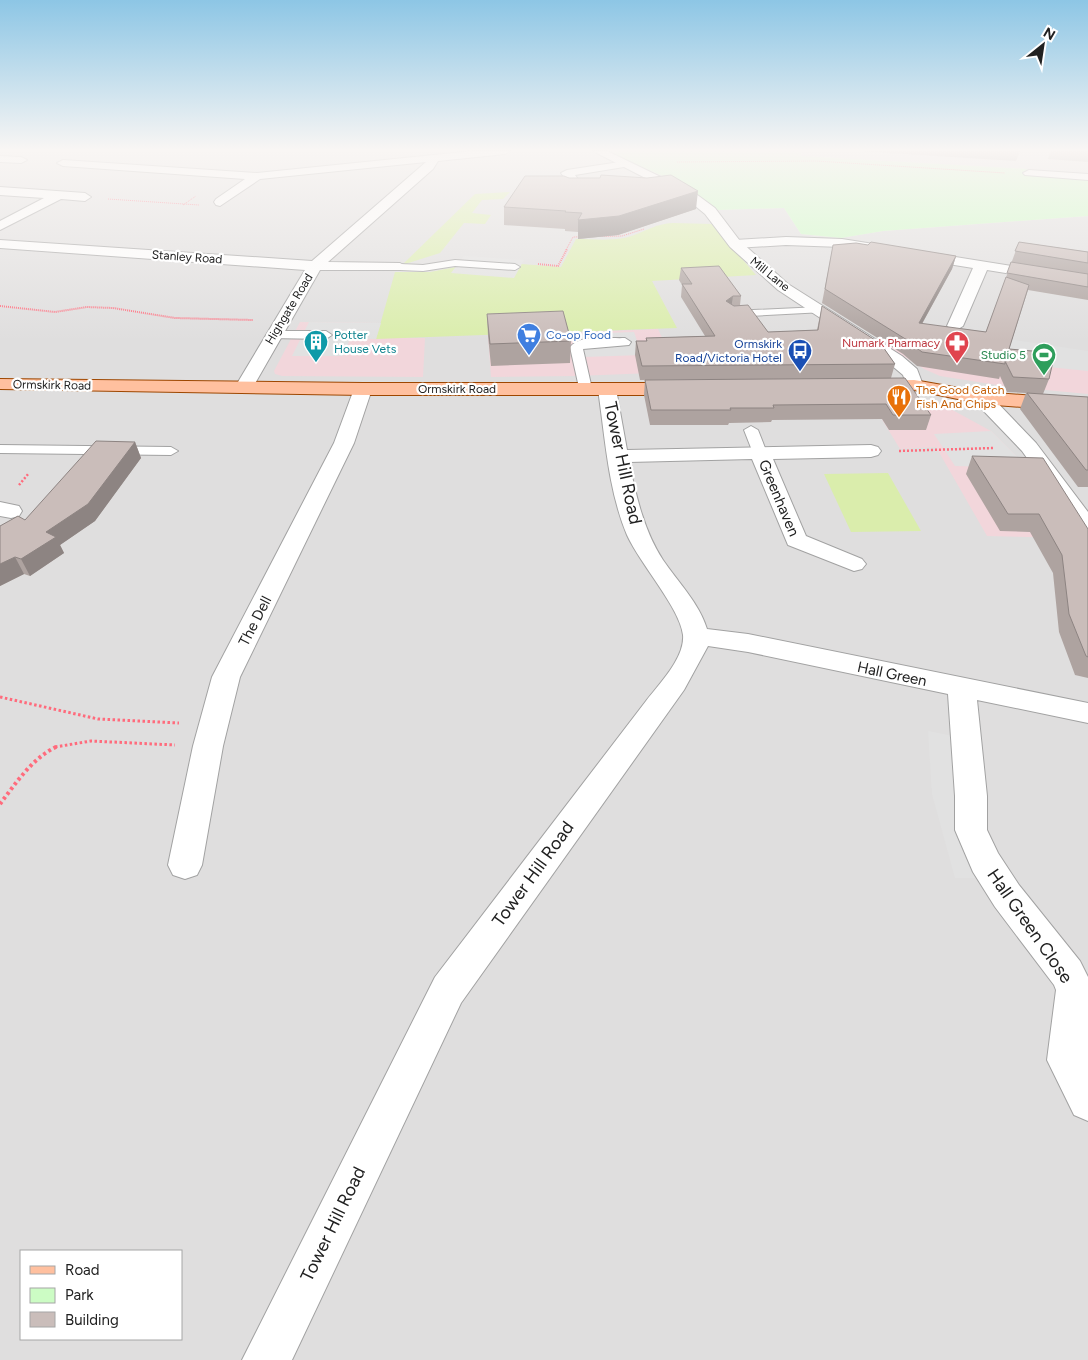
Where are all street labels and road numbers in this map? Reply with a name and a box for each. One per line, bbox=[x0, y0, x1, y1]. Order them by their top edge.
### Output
street label: Stanley Road bbox=[151, 248, 223, 266]
street label: Mill Lane bbox=[747, 254, 793, 294]
street label: Highgate Road bbox=[262, 271, 316, 347]
street label: Ormskirk Road bbox=[13, 377, 91, 393]
street label: Ormskirk Road bbox=[418, 382, 496, 396]
street label: Tower Hill Road bbox=[599, 400, 647, 526]
street label: Greenhaven bbox=[755, 457, 803, 539]
street label: The Dell bbox=[235, 593, 275, 649]
street label: Hall Green bbox=[856, 658, 928, 690]
street label: Tower Hill Road bbox=[487, 817, 579, 931]
street label: Hall Green Close bbox=[982, 865, 1078, 988]
street label: Tower Hill Road bbox=[296, 1163, 370, 1285]

